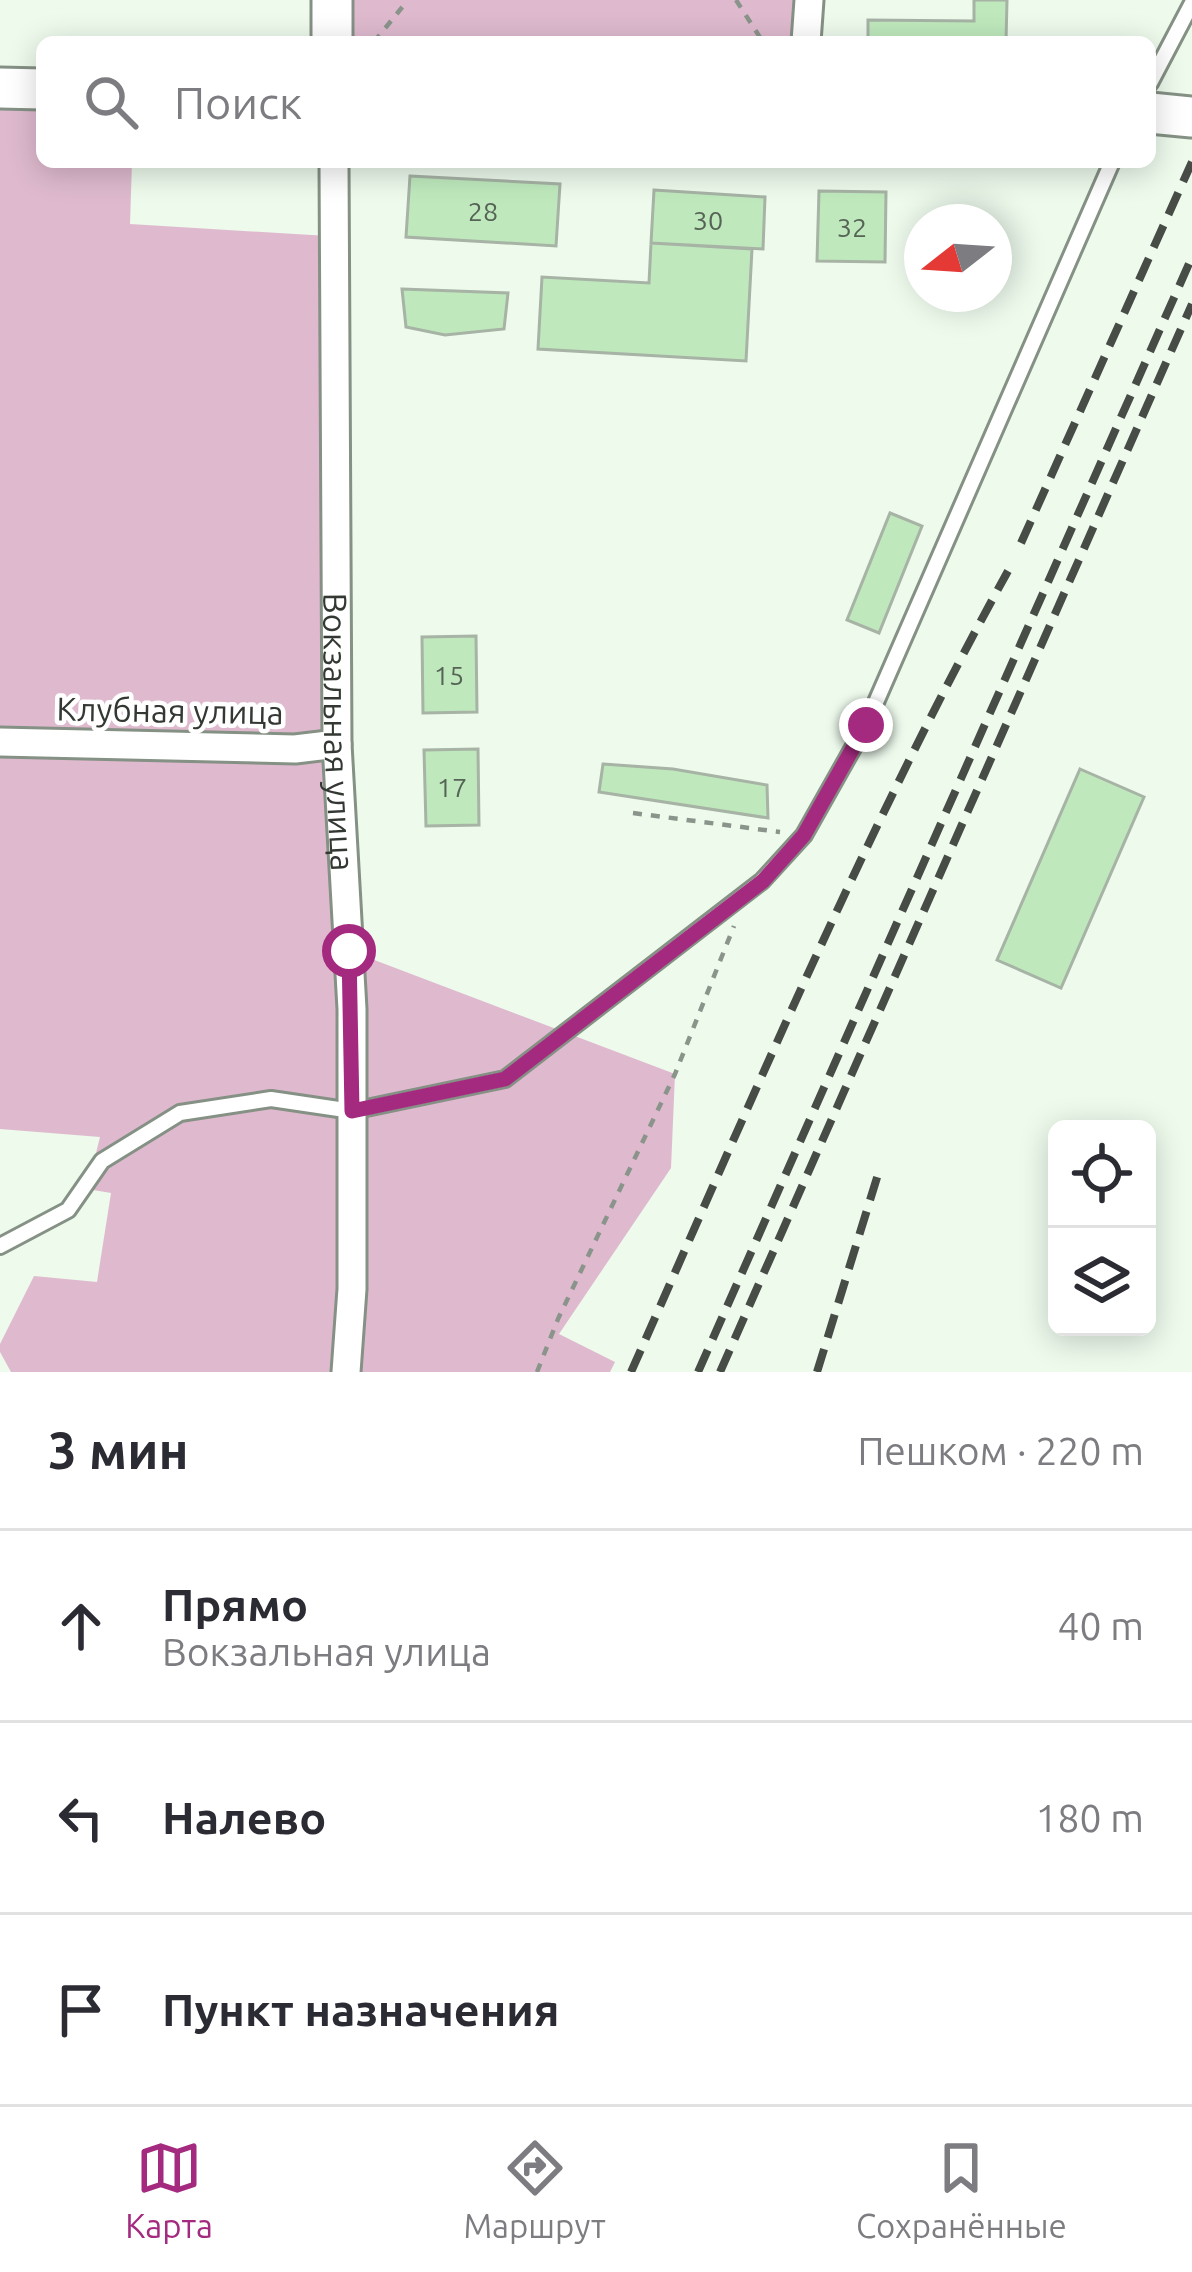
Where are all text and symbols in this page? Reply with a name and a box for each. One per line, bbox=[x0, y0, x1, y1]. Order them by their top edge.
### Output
search box bbox=[36, 36, 1156, 168]
icon: search bbox=[78, 69, 144, 135]
text: Поиск bbox=[174, 77, 302, 128]
house number: 28 bbox=[468, 196, 498, 226]
north arrow bbox=[904, 204, 1012, 312]
house number: 30 bbox=[693, 205, 723, 235]
house number: 32 bbox=[837, 212, 867, 242]
street label: Вокзальная улица bbox=[318, 593, 363, 872]
house number: 15 bbox=[434, 660, 464, 690]
street label: Клубная улица bbox=[56, 690, 284, 730]
route end bbox=[839, 698, 893, 752]
house number: 17 bbox=[437, 772, 467, 802]
route start bbox=[322, 924, 376, 978]
map controls bbox=[1048, 1120, 1156, 1336]
button: locate bbox=[1048, 1120, 1156, 1228]
button: layers bbox=[1048, 1228, 1156, 1336]
text: 3 мин bbox=[48, 1421, 189, 1479]
text: Пешком · 220 m bbox=[857, 1429, 1144, 1472]
text: Прямо bbox=[162, 1579, 308, 1630]
icon: ahead bbox=[48, 1593, 114, 1659]
text: 40 m bbox=[1057, 1604, 1144, 1647]
text: Вокзальная улица bbox=[162, 1630, 491, 1673]
icon: left bbox=[48, 1785, 114, 1851]
text: Налево bbox=[162, 1792, 326, 1843]
text: 180 m bbox=[1035, 1796, 1144, 1839]
icon: arrive bbox=[48, 1977, 114, 2043]
text: Пункт назначения bbox=[162, 1984, 560, 2035]
tab: Карта bbox=[125, 2135, 213, 2244]
tab: Маршрут bbox=[463, 2135, 606, 2244]
tab: Сохранённые bbox=[856, 2135, 1067, 2244]

